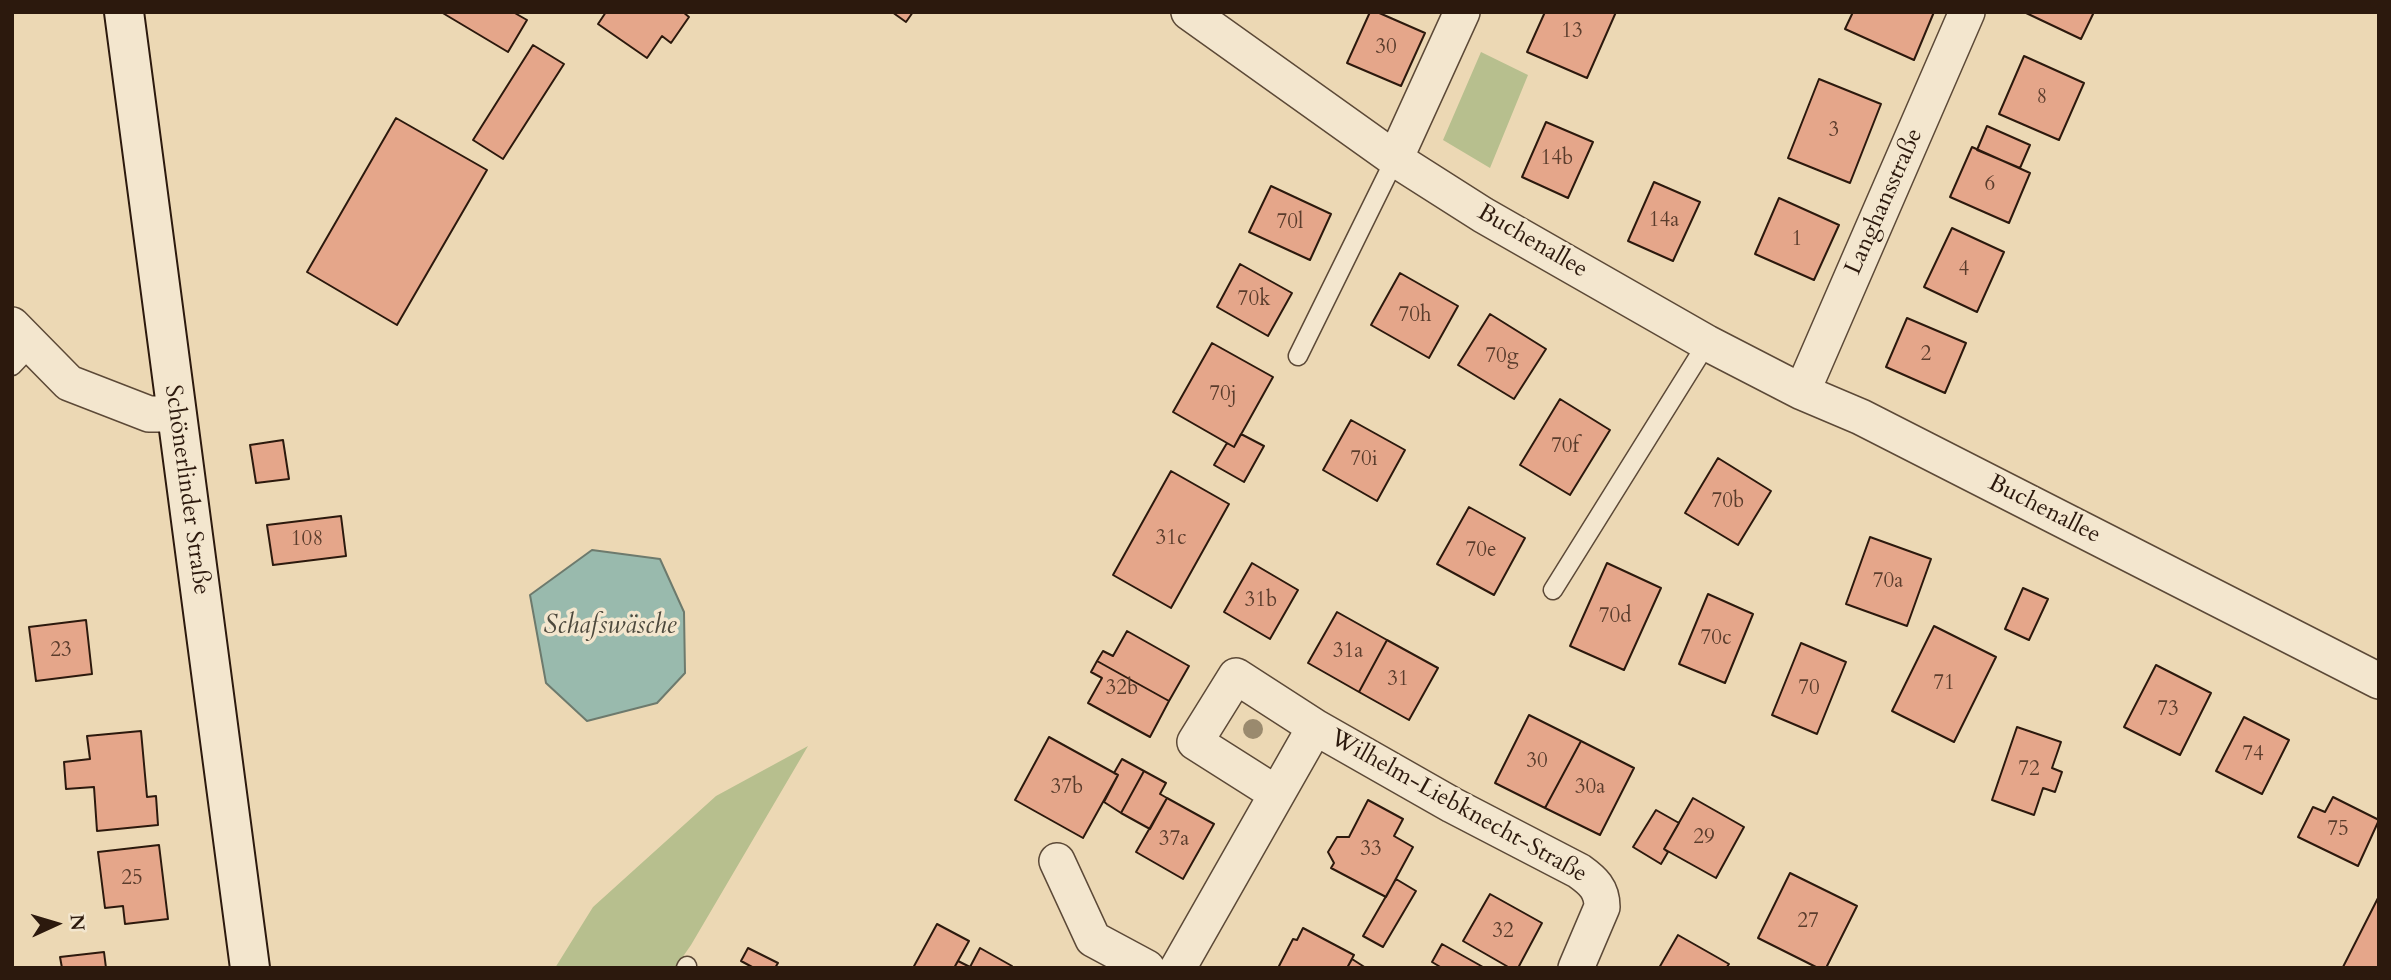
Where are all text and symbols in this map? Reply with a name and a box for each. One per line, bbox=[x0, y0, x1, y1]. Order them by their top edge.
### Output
house number: 13 bbox=[1561, 19, 1583, 45]
house number: 30 bbox=[1375, 35, 1397, 61]
house number: 8 bbox=[2037, 85, 2047, 111]
house number: 3 bbox=[1829, 118, 1839, 144]
street label: Langhansstraße bbox=[1840, 124, 1930, 280]
house number: 14b bbox=[1541, 146, 1573, 172]
house number: 6 bbox=[1985, 172, 1995, 198]
street label: Buchenallee bbox=[1472, 199, 1592, 285]
house number: 14a bbox=[1649, 208, 1679, 234]
house number: 70l bbox=[1277, 210, 1303, 236]
house number: 1 bbox=[1792, 227, 1802, 253]
house number: 4 bbox=[1959, 257, 1969, 283]
house number: 70k bbox=[1238, 287, 1270, 313]
house number: 70h bbox=[1398, 303, 1432, 329]
house number: 2 bbox=[1921, 342, 1931, 368]
house number: 70g bbox=[1485, 344, 1519, 370]
house number: 70j bbox=[1209, 382, 1237, 408]
street label: Schönerlinder Straße bbox=[157, 383, 215, 597]
house number: 70f bbox=[1551, 434, 1579, 460]
house number: 70i bbox=[1350, 447, 1378, 473]
street label: Buchenallee bbox=[1983, 469, 2105, 551]
house number: 70b bbox=[1712, 489, 1744, 515]
house number: 31c bbox=[1155, 526, 1187, 552]
house number: 108 bbox=[291, 527, 323, 553]
house number: 70e bbox=[1465, 538, 1497, 564]
house number: 70a bbox=[1873, 569, 1903, 595]
house number: 31b bbox=[1245, 588, 1277, 614]
house number: 70d bbox=[1599, 604, 1631, 630]
water label: Schafswäsche bbox=[544, 611, 676, 643]
house number: 70c bbox=[1700, 626, 1732, 652]
house number: 23 bbox=[50, 638, 72, 664]
house number: 31a bbox=[1333, 639, 1363, 665]
house number: 31 bbox=[1387, 667, 1409, 693]
house number: 71 bbox=[1933, 671, 1955, 697]
house number: 32b bbox=[1106, 676, 1138, 702]
house number: 70 bbox=[1798, 676, 1820, 702]
house number: 73 bbox=[2157, 697, 2179, 723]
street label: Wilhelm-Liebknecht-Straße bbox=[1325, 724, 1591, 890]
house number: 74 bbox=[2242, 742, 2264, 768]
house number: 30 bbox=[1526, 749, 1548, 775]
house number: 72 bbox=[2018, 757, 2040, 783]
house number: 37b bbox=[1051, 775, 1083, 801]
house number: 30a bbox=[1575, 775, 1605, 801]
house number: 75 bbox=[2327, 817, 2349, 843]
house number: 29 bbox=[1693, 825, 1715, 851]
house number: 37a bbox=[1159, 827, 1189, 853]
house number: 33 bbox=[1360, 837, 1382, 863]
house number: 25 bbox=[121, 866, 143, 892]
north arrow bbox=[21, 889, 91, 959]
house number: 27 bbox=[1797, 909, 1819, 935]
text: N bbox=[63, 913, 90, 932]
house number: 32 bbox=[1492, 919, 1514, 945]

